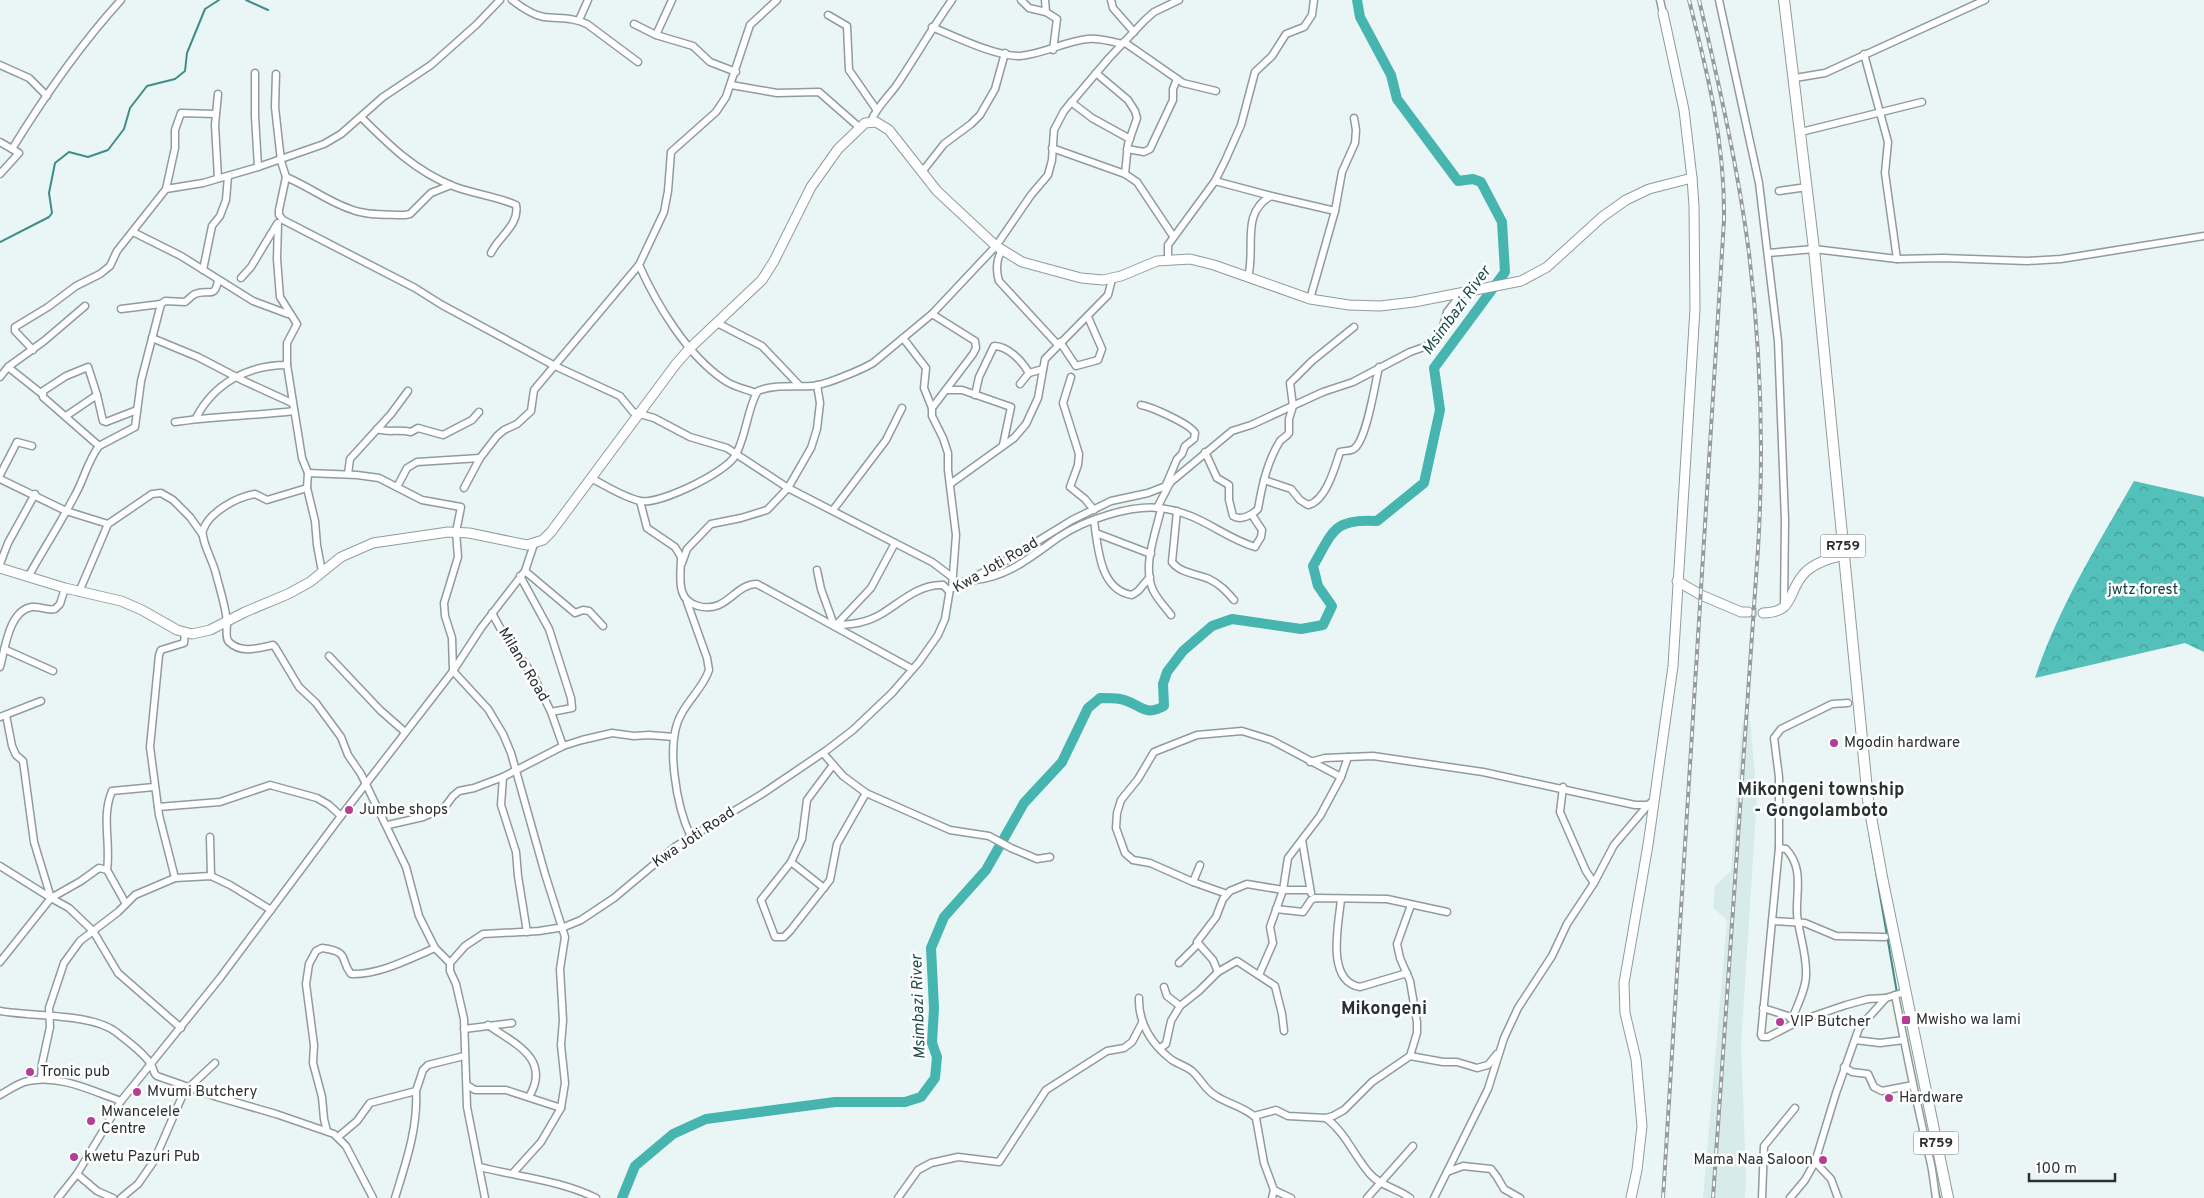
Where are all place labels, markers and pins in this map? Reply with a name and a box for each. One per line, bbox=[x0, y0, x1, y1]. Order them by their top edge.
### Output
place label: Mgodin hardware bbox=[1844, 734, 1960, 753]
marker: Mgodin hardware bbox=[1828, 737, 1840, 749]
place label: Jumbe shops bbox=[359, 801, 448, 820]
marker: Jumbe shops bbox=[343, 804, 355, 816]
place label: Mwisho wa lami bbox=[1916, 1011, 2021, 1030]
place label: VIP Butcher bbox=[1790, 1013, 1871, 1032]
marker: Mwisho wa lami bbox=[1900, 1014, 1912, 1026]
marker: VIP Butcher bbox=[1774, 1016, 1786, 1028]
place label: Tronic pub bbox=[40, 1063, 110, 1082]
marker: Tronic pub bbox=[24, 1066, 36, 1078]
place label: Mvumi Butchery bbox=[147, 1083, 257, 1102]
marker: Mvumi Butchery bbox=[131, 1086, 143, 1098]
place label: Hardware bbox=[1899, 1089, 1963, 1108]
marker: Hardware bbox=[1883, 1092, 1895, 1104]
place label: Mwancelele Centre bbox=[101, 1103, 180, 1139]
marker: Mwancelele Centre bbox=[85, 1115, 97, 1127]
place label: kwetu Pazuri Pub bbox=[84, 1148, 200, 1167]
marker: kwetu Pazuri Pub bbox=[68, 1151, 80, 1163]
place label: Mama Naa Saloon bbox=[1693, 1151, 1813, 1170]
marker: Mama Naa Saloon bbox=[1817, 1154, 1829, 1166]

